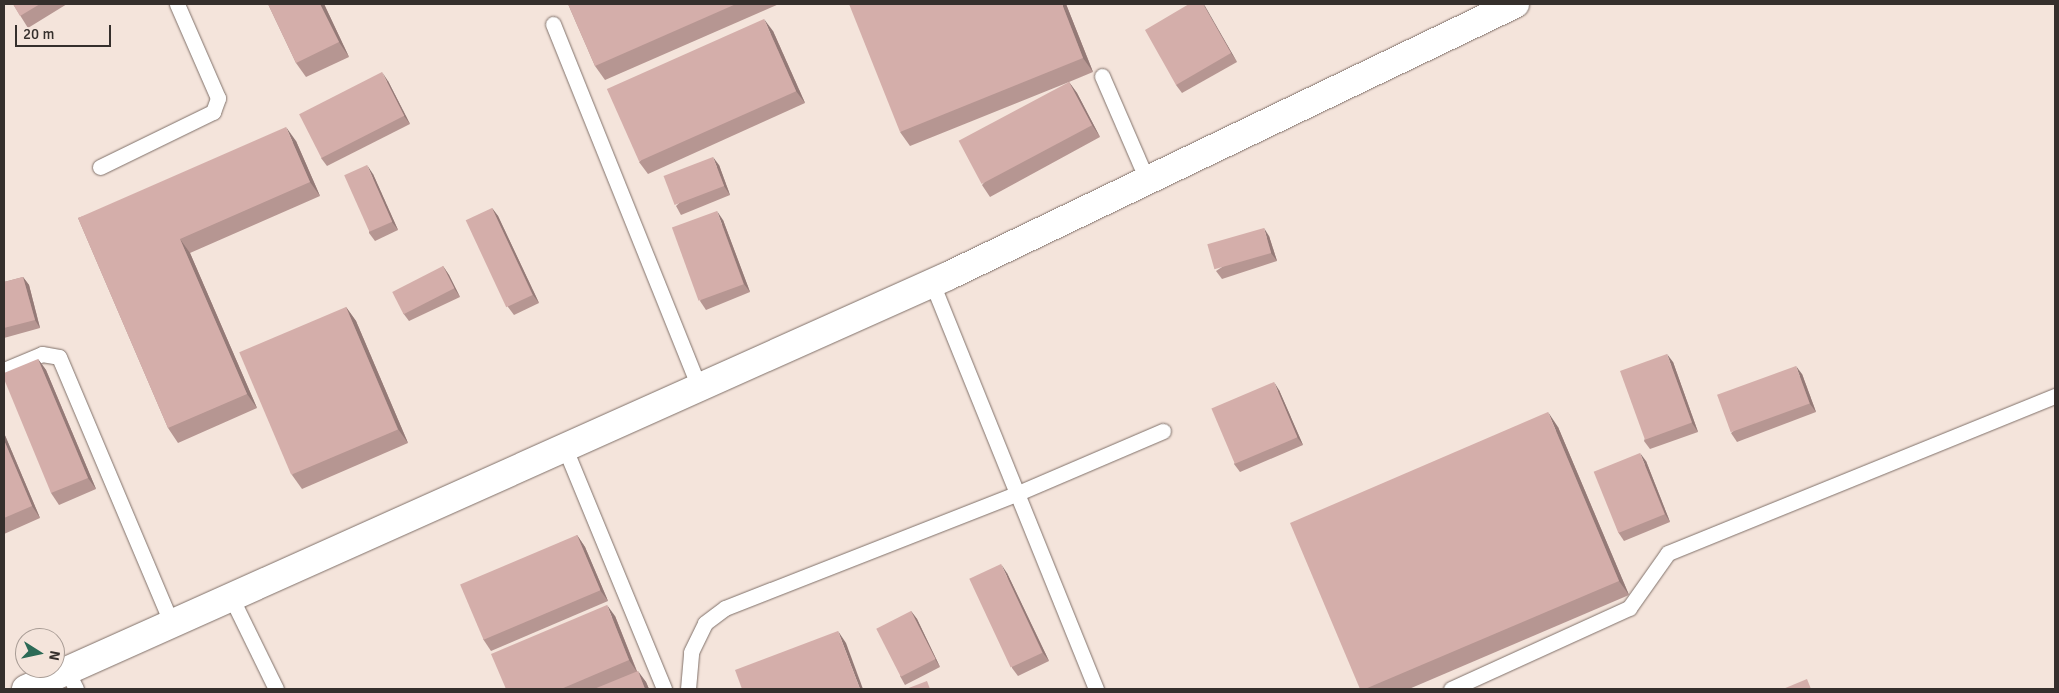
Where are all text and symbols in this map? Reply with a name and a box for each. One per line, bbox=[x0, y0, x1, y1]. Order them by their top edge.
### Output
scale bar bbox=[18, 15, 114, 47]
text: 20 m bbox=[23, 25, 54, 43]
north arrow bbox=[15, 628, 65, 678]
text: N bbox=[45, 649, 63, 662]

